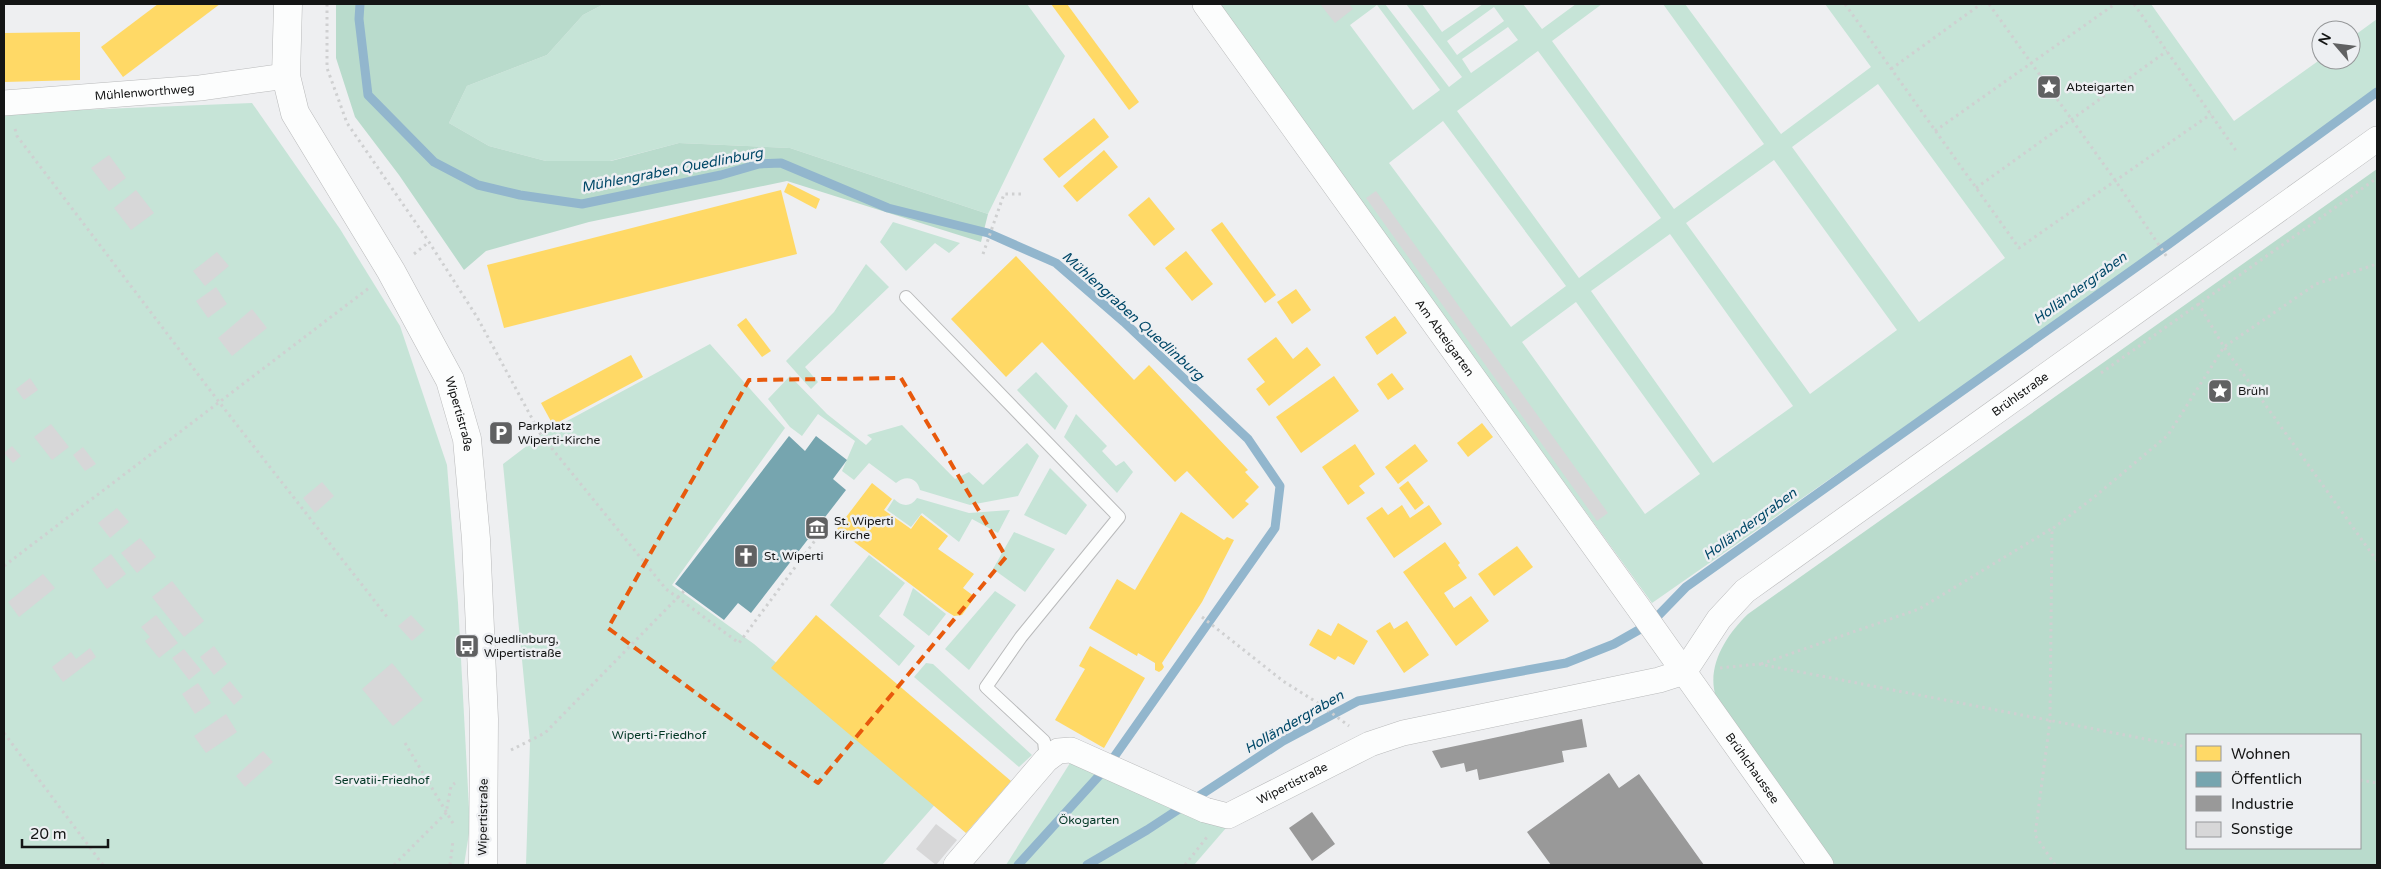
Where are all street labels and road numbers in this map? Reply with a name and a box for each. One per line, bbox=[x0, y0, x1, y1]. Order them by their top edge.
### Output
street label: Mühlenworthweg bbox=[94, 81, 195, 103]
street label: Am Abteigarten bbox=[1412, 297, 1477, 379]
street label: Brühlstraße bbox=[1989, 369, 2051, 419]
street label: Wipertistraße bbox=[442, 375, 475, 452]
street label: Brühlchaussee bbox=[1723, 730, 1782, 806]
street label: Wipertistraße bbox=[1255, 760, 1330, 807]
street label: Wipertistraße bbox=[475, 778, 491, 856]

